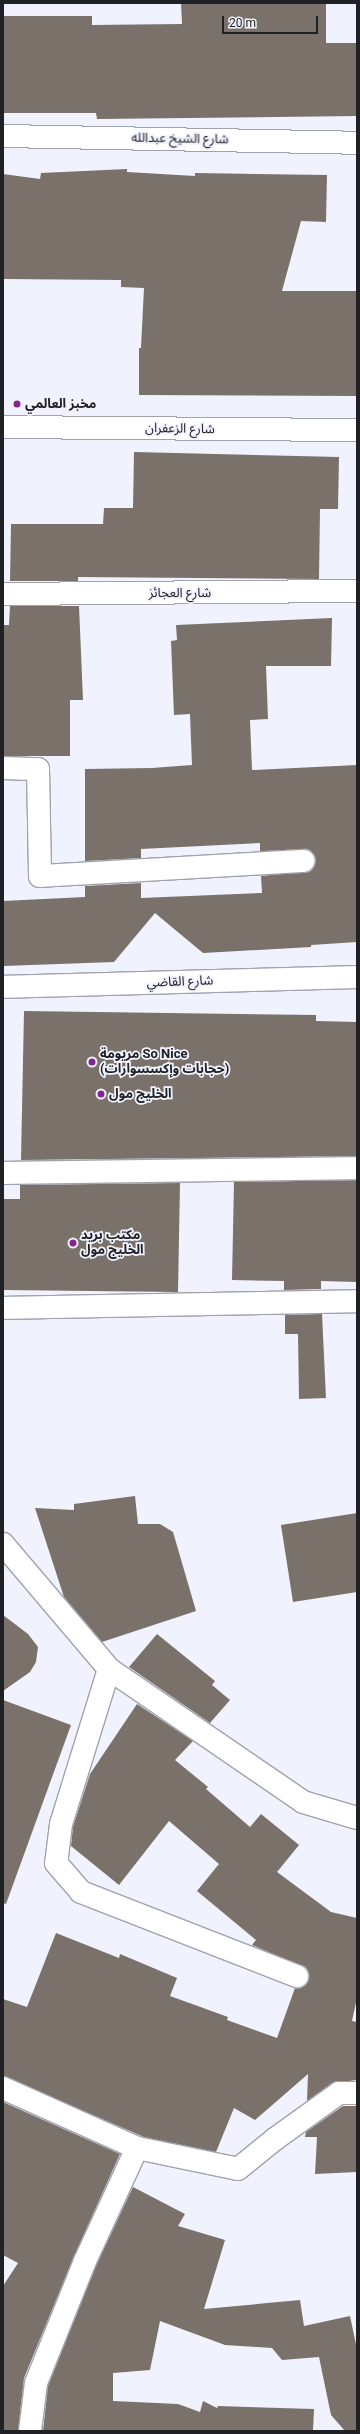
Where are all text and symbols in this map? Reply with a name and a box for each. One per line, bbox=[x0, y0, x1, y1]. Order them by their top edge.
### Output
scale bar bbox=[224, 8, 320, 34]
text: 20 m bbox=[229, 16, 256, 30]
street label: شارع الشيخ عبدالله bbox=[131, 130, 229, 148]
place label: مخبز العالمي bbox=[25, 396, 96, 412]
marker: مخبز العالمي bbox=[12, 399, 22, 409]
street label: شارع الزعفران bbox=[145, 421, 215, 437]
street label: شارع العجائز bbox=[149, 585, 211, 601]
street label: شارع القاضي bbox=[146, 973, 214, 991]
place label: مريومة So Nice (حجابات وإكسسوارات) bbox=[100, 1047, 229, 1078]
marker: مريومة So Nice (حجابات وإكسسوارات) bbox=[87, 1057, 97, 1067]
place label: الخليج مول bbox=[109, 1086, 172, 1102]
marker: الخليج مول bbox=[96, 1089, 106, 1099]
place label: مكتب بريد الخليج مول bbox=[81, 1228, 144, 1259]
marker: مكتب بريد الخليج مول bbox=[68, 1238, 78, 1248]

